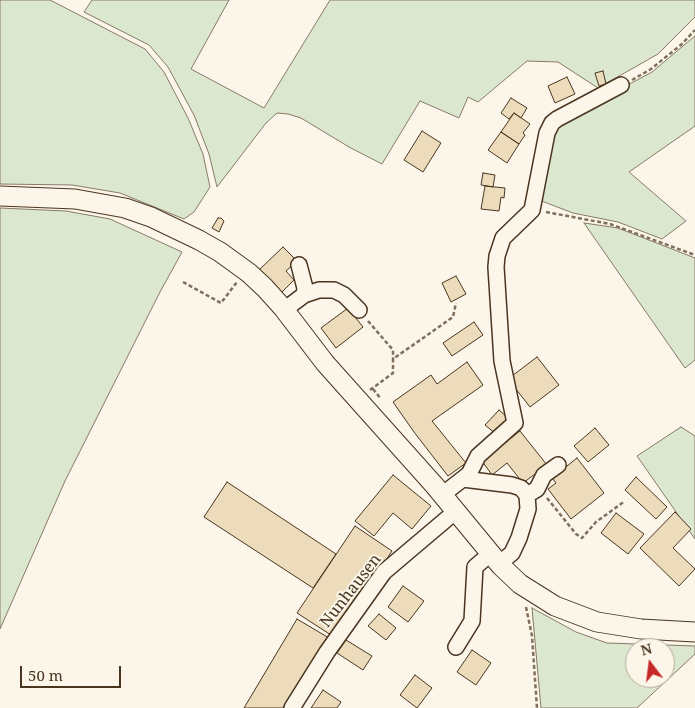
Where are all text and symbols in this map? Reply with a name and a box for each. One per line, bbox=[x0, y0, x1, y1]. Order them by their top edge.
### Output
street label: Nunhausen bbox=[316, 550, 386, 632]
north arrow bbox=[625, 638, 675, 688]
text: N bbox=[638, 638, 654, 660]
scale bar bbox=[22, 656, 124, 688]
text: 50 m bbox=[28, 665, 63, 685]

